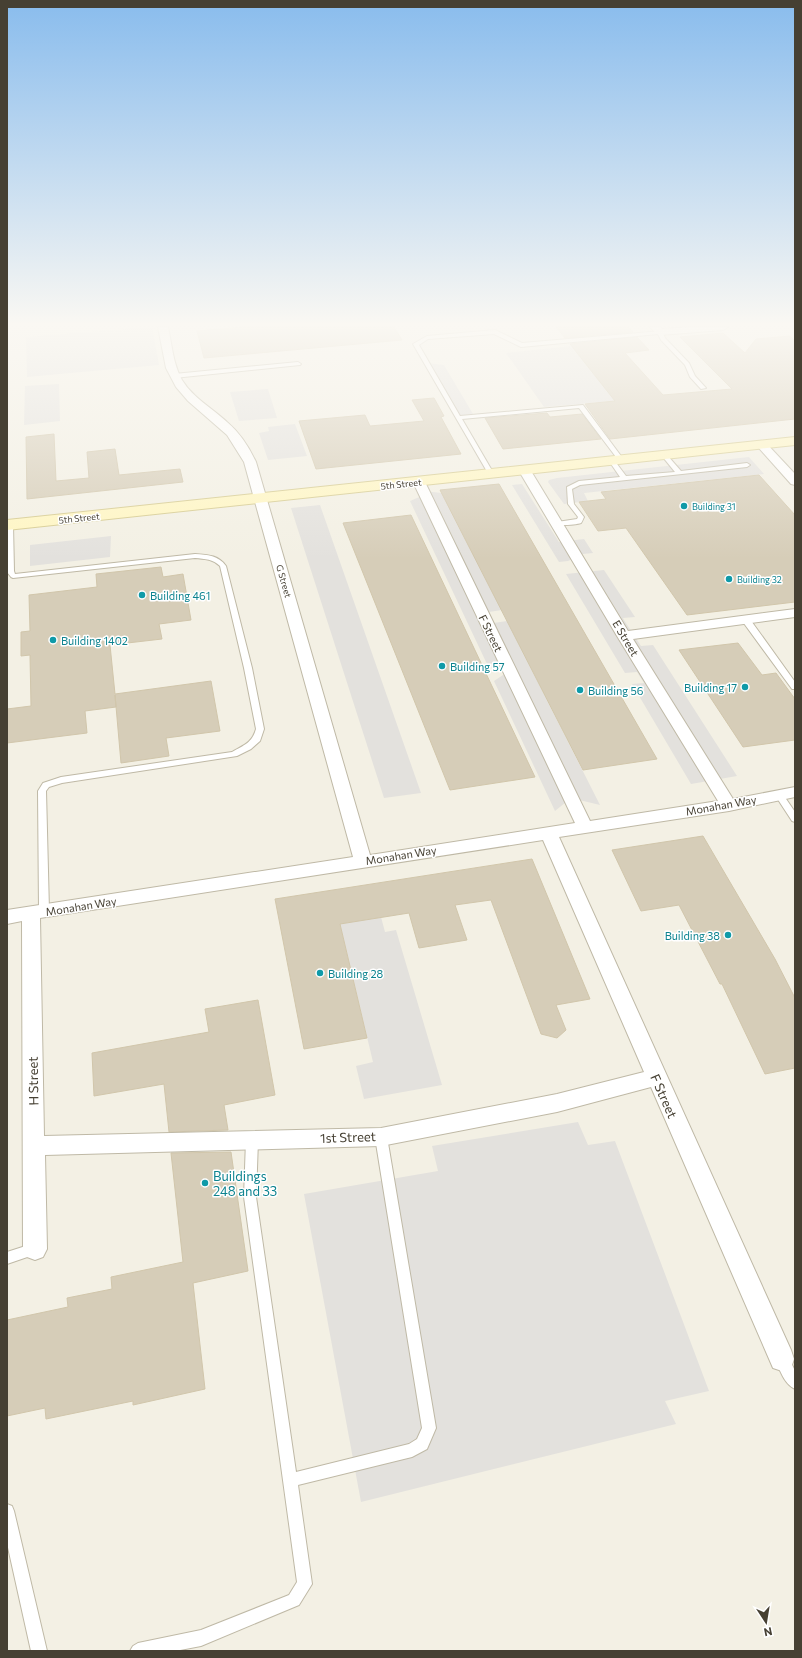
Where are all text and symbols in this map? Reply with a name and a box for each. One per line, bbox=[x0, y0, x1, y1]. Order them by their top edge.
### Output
street label: 5th Street bbox=[380, 476, 422, 492]
marker: Building 31 bbox=[679, 501, 689, 511]
place label: Building 31 bbox=[692, 501, 736, 512]
street label: 5th Street bbox=[58, 510, 100, 526]
street label: G Street bbox=[274, 563, 294, 599]
marker: Building 32 bbox=[724, 574, 734, 584]
place label: Building 32 bbox=[737, 574, 782, 585]
place label: Building 461 bbox=[150, 589, 210, 602]
marker: Building 461 bbox=[137, 590, 147, 600]
street label: F Street bbox=[476, 612, 506, 654]
street label: E Street bbox=[610, 618, 642, 659]
place label: Building 1402 bbox=[61, 634, 128, 647]
marker: Building 1402 bbox=[48, 635, 58, 645]
place label: Building 57 bbox=[450, 660, 505, 673]
marker: Building 57 bbox=[437, 661, 447, 671]
place label: Building 17 bbox=[684, 681, 737, 694]
marker: Building 17 bbox=[740, 682, 750, 692]
place label: Building 56 bbox=[588, 684, 644, 697]
marker: Building 56 bbox=[575, 685, 585, 695]
street label: Monahan Way bbox=[685, 792, 758, 818]
street label: Monahan Way bbox=[365, 843, 438, 867]
street label: Monahan Way bbox=[45, 894, 118, 918]
place label: Building 38 bbox=[665, 929, 720, 942]
marker: Building 38 bbox=[723, 930, 733, 940]
place label: Building 28 bbox=[328, 967, 383, 980]
marker: Building 28 bbox=[315, 968, 325, 978]
street label: H Street bbox=[25, 1056, 41, 1106]
street label: F Street bbox=[647, 1071, 681, 1121]
street label: 1st Street bbox=[320, 1128, 376, 1146]
place label: Buildings 248 and 33 bbox=[213, 1168, 277, 1199]
marker: Buildings 248 and 33 bbox=[200, 1178, 210, 1188]
north arrow bbox=[746, 1602, 786, 1642]
text: N bbox=[763, 1625, 774, 1639]

